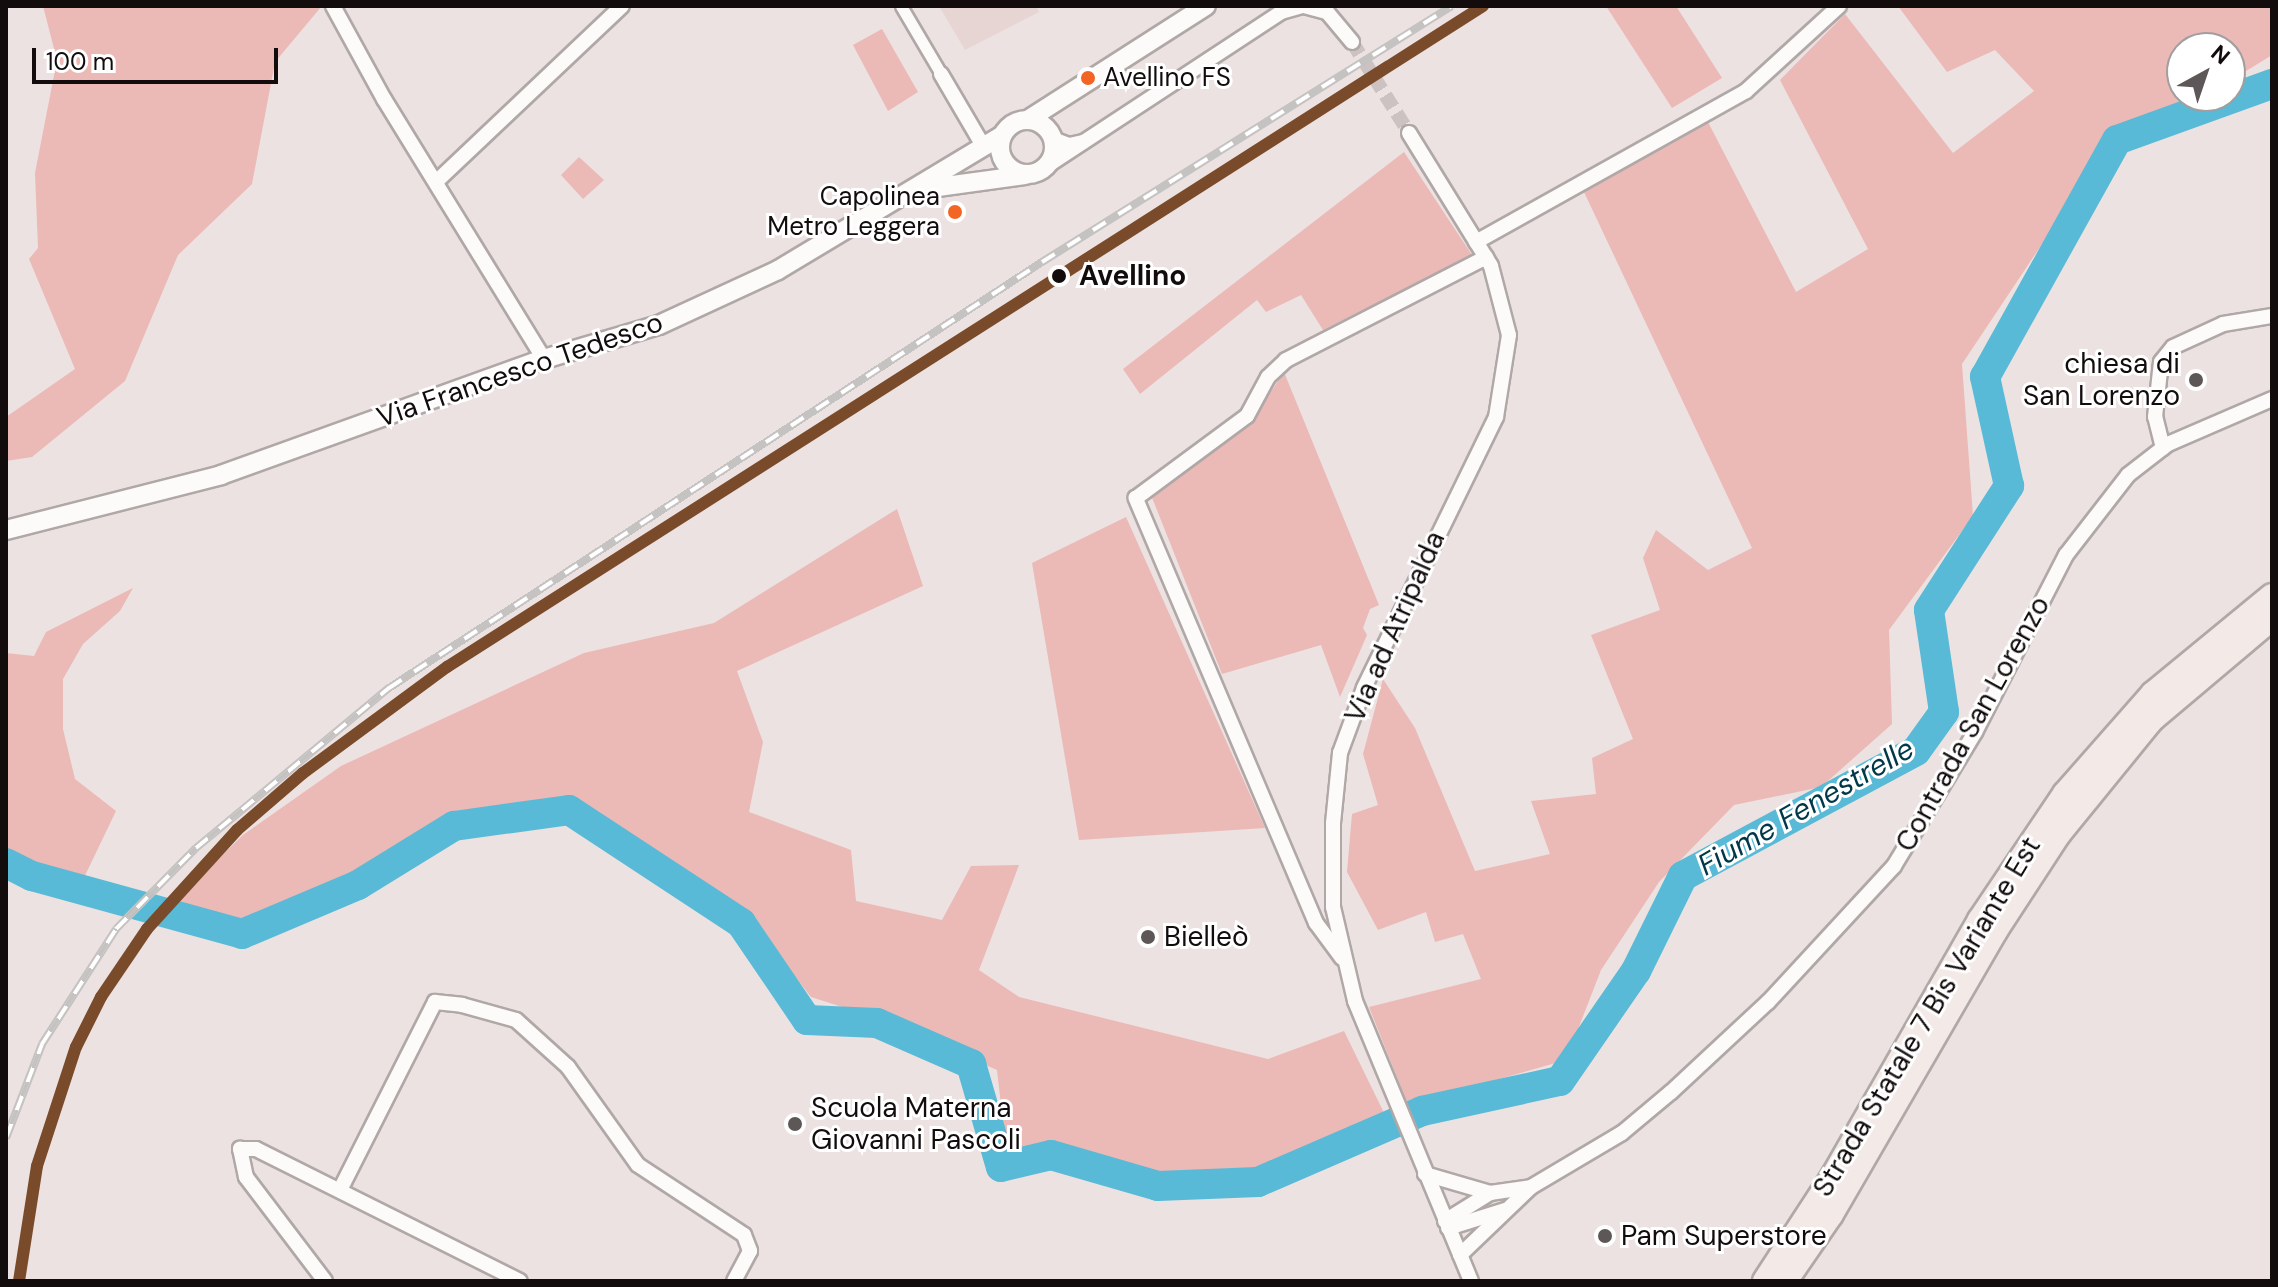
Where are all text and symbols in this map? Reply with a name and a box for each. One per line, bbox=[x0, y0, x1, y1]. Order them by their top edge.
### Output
scale bar bbox=[36, 32, 282, 82]
north arrow bbox=[2166, 32, 2246, 112]
text: N bbox=[2205, 38, 2236, 71]
text: 100 m bbox=[46, 46, 114, 77]
place label: Avellino FS bbox=[1103, 62, 1231, 94]
marker: Avellino FS bbox=[1080, 70, 1096, 86]
place label: Capolinea Metro Leggera bbox=[767, 181, 940, 242]
marker: Capolinea Metro Leggera bbox=[947, 204, 963, 220]
place label: Avellino bbox=[1079, 259, 1186, 293]
marker: Avellino bbox=[1046, 263, 1072, 289]
street label: Via Francesco Tedesco bbox=[373, 305, 667, 435]
place label: chiesa di San Lorenzo bbox=[2023, 347, 2180, 413]
marker: chiesa di San Lorenzo bbox=[2187, 371, 2205, 389]
street label: Via ad Atripalda bbox=[1338, 526, 1452, 728]
street label: Contrada San Lorenzo bbox=[1889, 591, 2057, 857]
water label: Fiume Fenestrelle bbox=[1692, 731, 1920, 883]
street label: Strada Statale 7 Bis Variante Est bbox=[1806, 831, 2048, 1203]
place label: Bielleò bbox=[1164, 920, 1249, 954]
marker: Bielleò bbox=[1139, 928, 1157, 946]
place label: Scuola Materna Giovanni Pascoli bbox=[811, 1091, 1021, 1157]
marker: Scuola Materna Giovanni Pascoli bbox=[786, 1115, 804, 1133]
place label: Pam Superstore bbox=[1621, 1219, 1827, 1253]
marker: Pam Superstore bbox=[1596, 1227, 1614, 1245]

